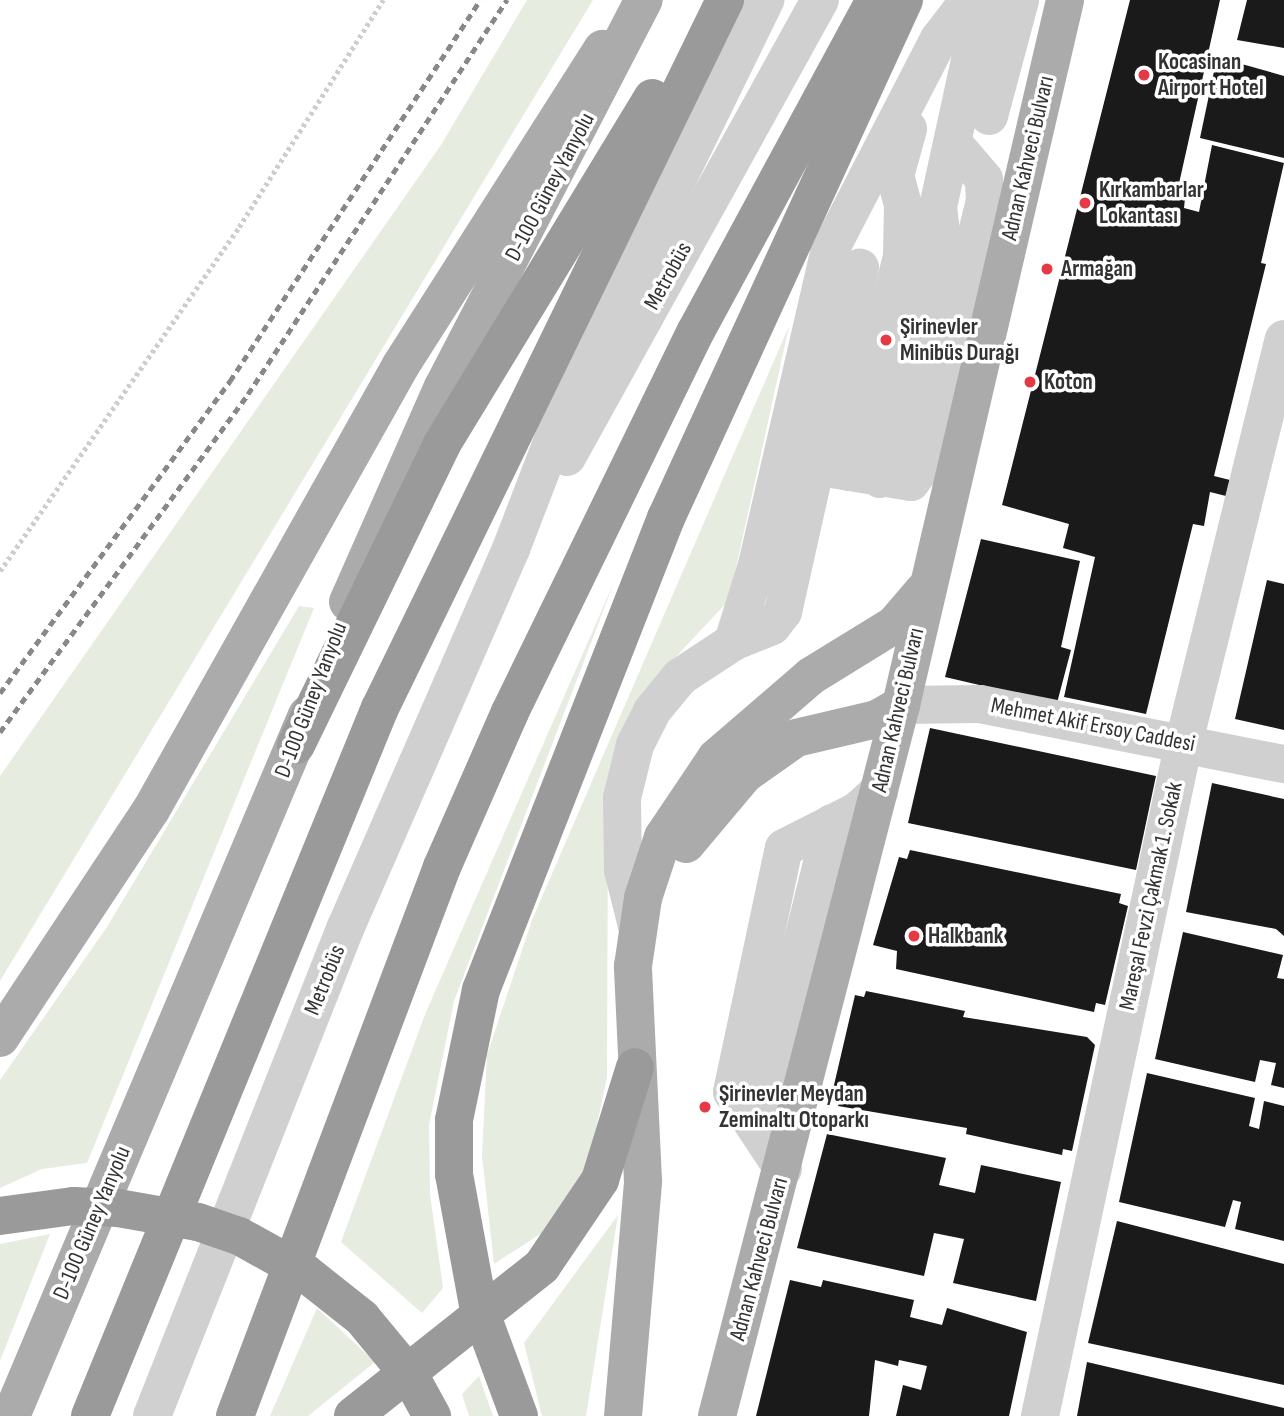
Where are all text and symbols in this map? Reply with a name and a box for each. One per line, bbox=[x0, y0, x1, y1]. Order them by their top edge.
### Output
place label: Kocasinan Airport Hotel bbox=[1158, 48, 1264, 102]
marker: Kocasinan Airport Hotel bbox=[1136, 67, 1152, 83]
street label: Adnan Kahveci Bulvarı bbox=[996, 73, 1060, 243]
street label: D-100 Güney Yanyolu bbox=[499, 108, 601, 266]
place label: Kırkambarlar Lokantası bbox=[1099, 176, 1204, 230]
marker: Kırkambarlar Lokantası bbox=[1077, 195, 1093, 211]
street label: Metrobüs bbox=[638, 237, 698, 315]
place label: Armağan bbox=[1061, 255, 1133, 283]
marker: Armağan bbox=[1039, 261, 1055, 277]
place label: Şirinevler Minibüs Durağı bbox=[900, 313, 1019, 367]
marker: Şirinevler Minibüs Durağı bbox=[878, 332, 894, 348]
place label: Koton bbox=[1044, 368, 1093, 396]
marker: Koton bbox=[1022, 374, 1038, 390]
street label: D-100 Güney Yanyolu bbox=[269, 619, 353, 781]
street label: Adnan Kahveci Bulvarı bbox=[866, 625, 930, 795]
street label: Mehmet Akif Ersoy Caddesi bbox=[989, 692, 1197, 758]
street label: Mareşal Fevzi Çakmak 1. Sokak bbox=[1113, 779, 1189, 1013]
place label: Halkbank bbox=[928, 922, 1003, 950]
marker: Halkbank bbox=[906, 928, 922, 944]
street label: Metrobüs bbox=[299, 941, 351, 1019]
place label: Şirinevler Meydan Zeminaltı Otoparkı bbox=[719, 1080, 869, 1134]
marker: Şirinevler Meydan Zeminaltı Otoparkı bbox=[697, 1099, 713, 1115]
street label: D-100 Güney Yanyolu bbox=[47, 1142, 137, 1304]
street label: Adnan Kahveci Bulvarı bbox=[724, 1174, 794, 1344]

